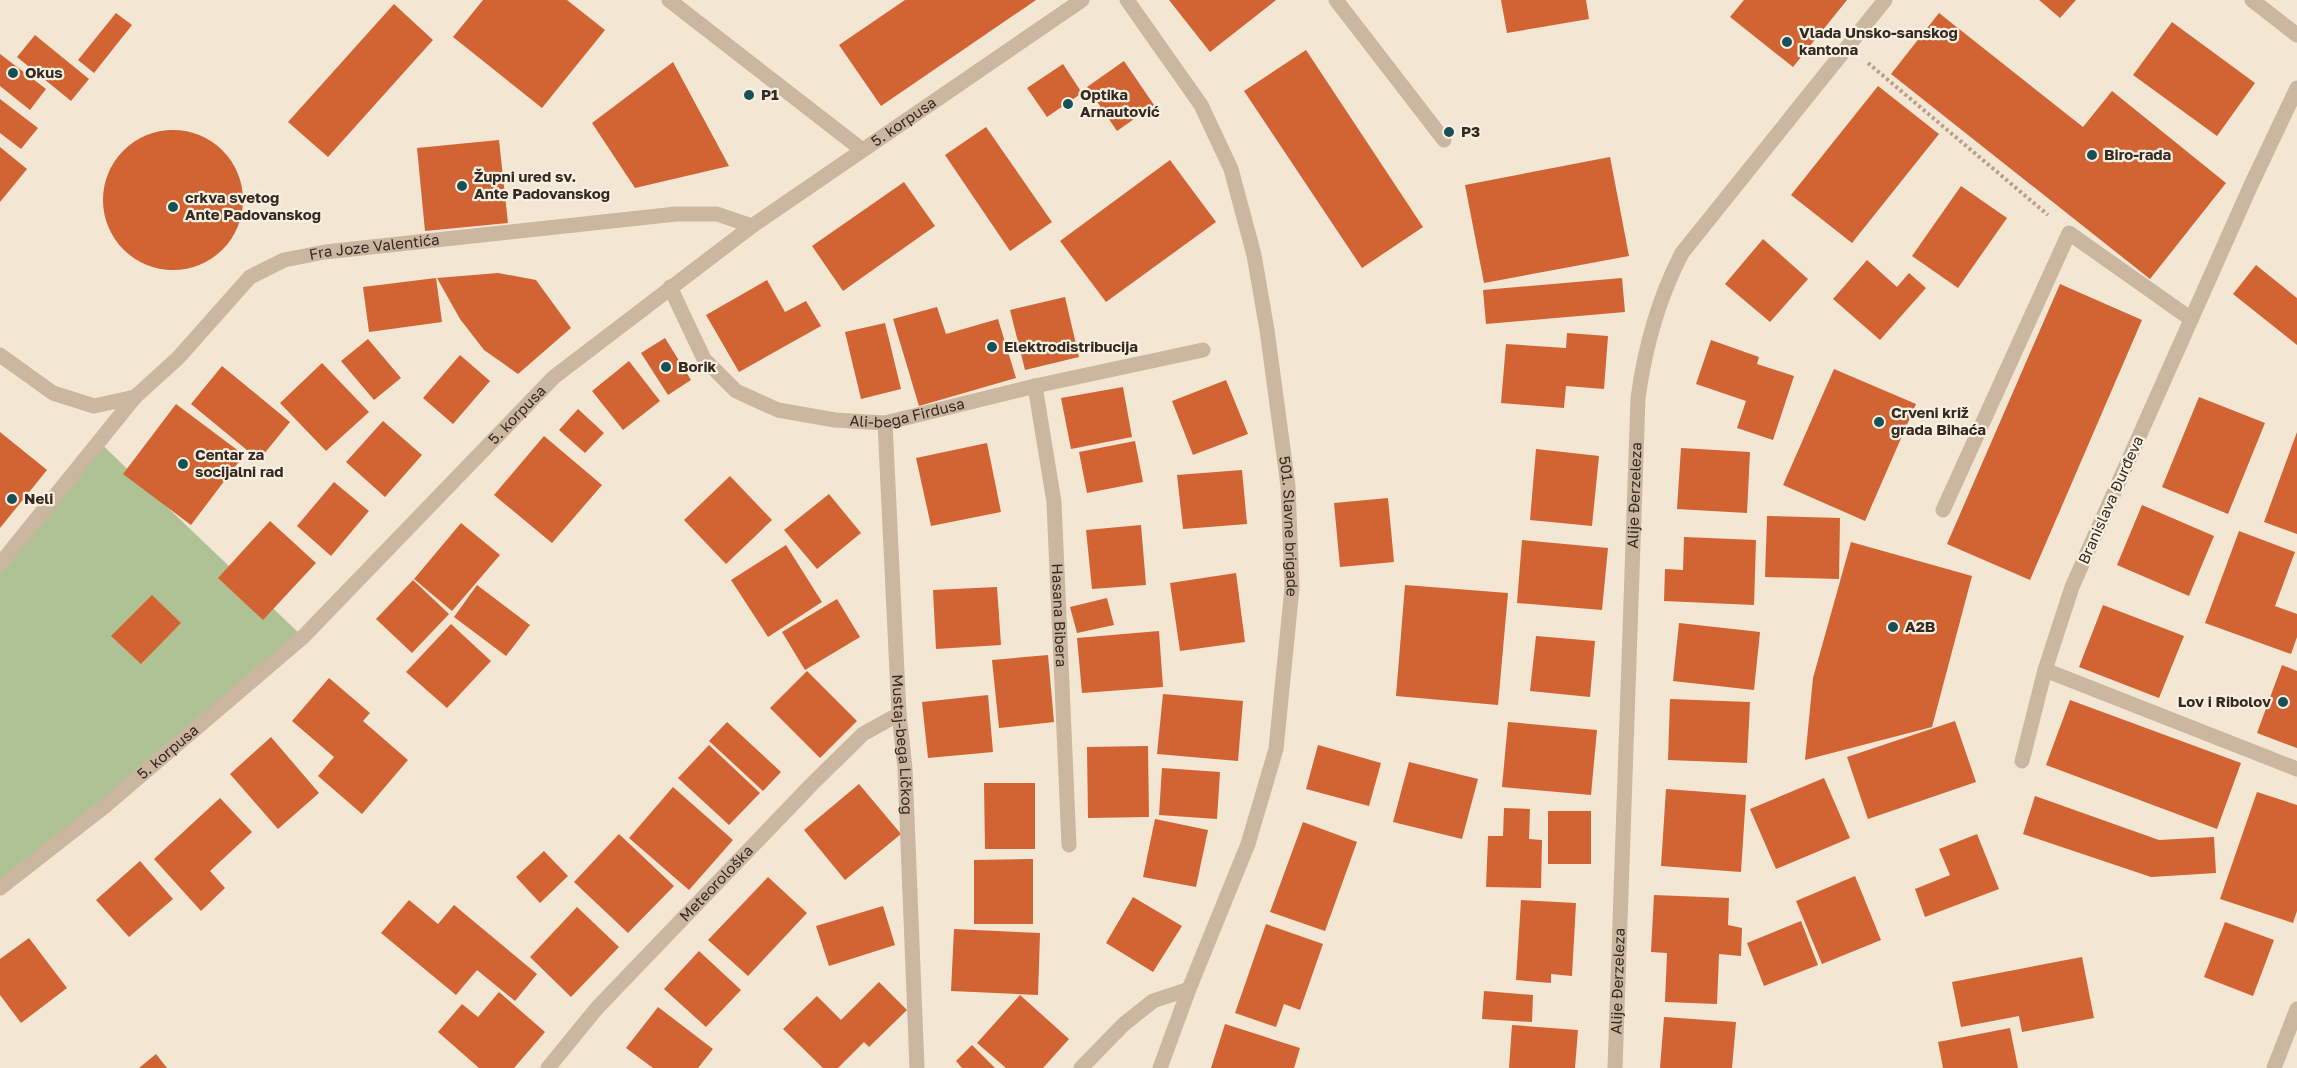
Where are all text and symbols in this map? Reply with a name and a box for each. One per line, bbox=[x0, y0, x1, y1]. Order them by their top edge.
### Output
place label: Vlada Unsko-sanskog kantona bbox=[1799, 23, 1958, 58]
marker: Vlada Unsko-sanskog kantona bbox=[1780, 35, 1794, 49]
place label: Okus bbox=[25, 63, 63, 81]
marker: Okus bbox=[6, 66, 20, 80]
place label: P1 bbox=[761, 85, 779, 103]
place label: Optika Arnautović bbox=[1080, 85, 1160, 120]
marker: P1 bbox=[742, 88, 756, 102]
street label: 5. korpusa bbox=[867, 93, 939, 150]
marker: Optika Arnautović bbox=[1061, 97, 1075, 111]
place label: P3 bbox=[1461, 122, 1480, 140]
marker: P3 bbox=[1442, 125, 1456, 139]
place label: Biro-rada bbox=[2104, 145, 2172, 163]
marker: Biro-rada bbox=[2085, 148, 2099, 162]
place label: Župni ured sv. Ante Padovanskog bbox=[474, 167, 610, 202]
marker: Župni ured sv. Ante Padovanskog bbox=[455, 179, 469, 193]
place label: crkva svetog Ante Padovanskog bbox=[185, 188, 321, 223]
marker: crkva svetog Ante Padovanskog bbox=[166, 200, 180, 214]
street label: Fra Joze Valentića bbox=[307, 230, 440, 263]
place label: Elektrodistribucija bbox=[1004, 337, 1138, 355]
marker: Elektrodistribucija bbox=[985, 340, 999, 354]
place label: Borik bbox=[678, 357, 717, 375]
marker: Borik bbox=[659, 360, 673, 374]
street label: 5. korpusa bbox=[484, 381, 549, 448]
street label: Ali-bega Firdusa bbox=[849, 394, 966, 431]
place label: Crveni križ grada Bihaća bbox=[1891, 403, 1986, 438]
marker: Crveni križ grada Bihaća bbox=[1872, 415, 1886, 429]
street label: Branislava Đurđeva bbox=[2074, 433, 2146, 566]
street label: Alije Đerzeleza bbox=[1623, 442, 1644, 549]
place label: Centar za socijalni rad bbox=[195, 445, 283, 480]
street label: 501. Slavne brigade bbox=[1276, 455, 1302, 598]
marker: Centar za socijalni rad bbox=[176, 457, 190, 471]
place label: Neli bbox=[24, 489, 53, 507]
marker: Neli bbox=[5, 492, 19, 506]
street label: Hasana Bibera bbox=[1049, 563, 1071, 668]
place label: A2B bbox=[1905, 617, 1936, 635]
marker: A2B bbox=[1886, 620, 1900, 634]
street label: Mustaj-bega Ličkog bbox=[889, 674, 917, 815]
place label: Lov i Ribolov bbox=[2178, 692, 2271, 710]
marker: Lov i Ribolov bbox=[2276, 695, 2290, 709]
street label: 5. korpusa bbox=[133, 720, 202, 783]
street label: Meteorološka bbox=[675, 841, 756, 925]
street label: Alije Đerzeleza bbox=[1606, 928, 1628, 1035]

